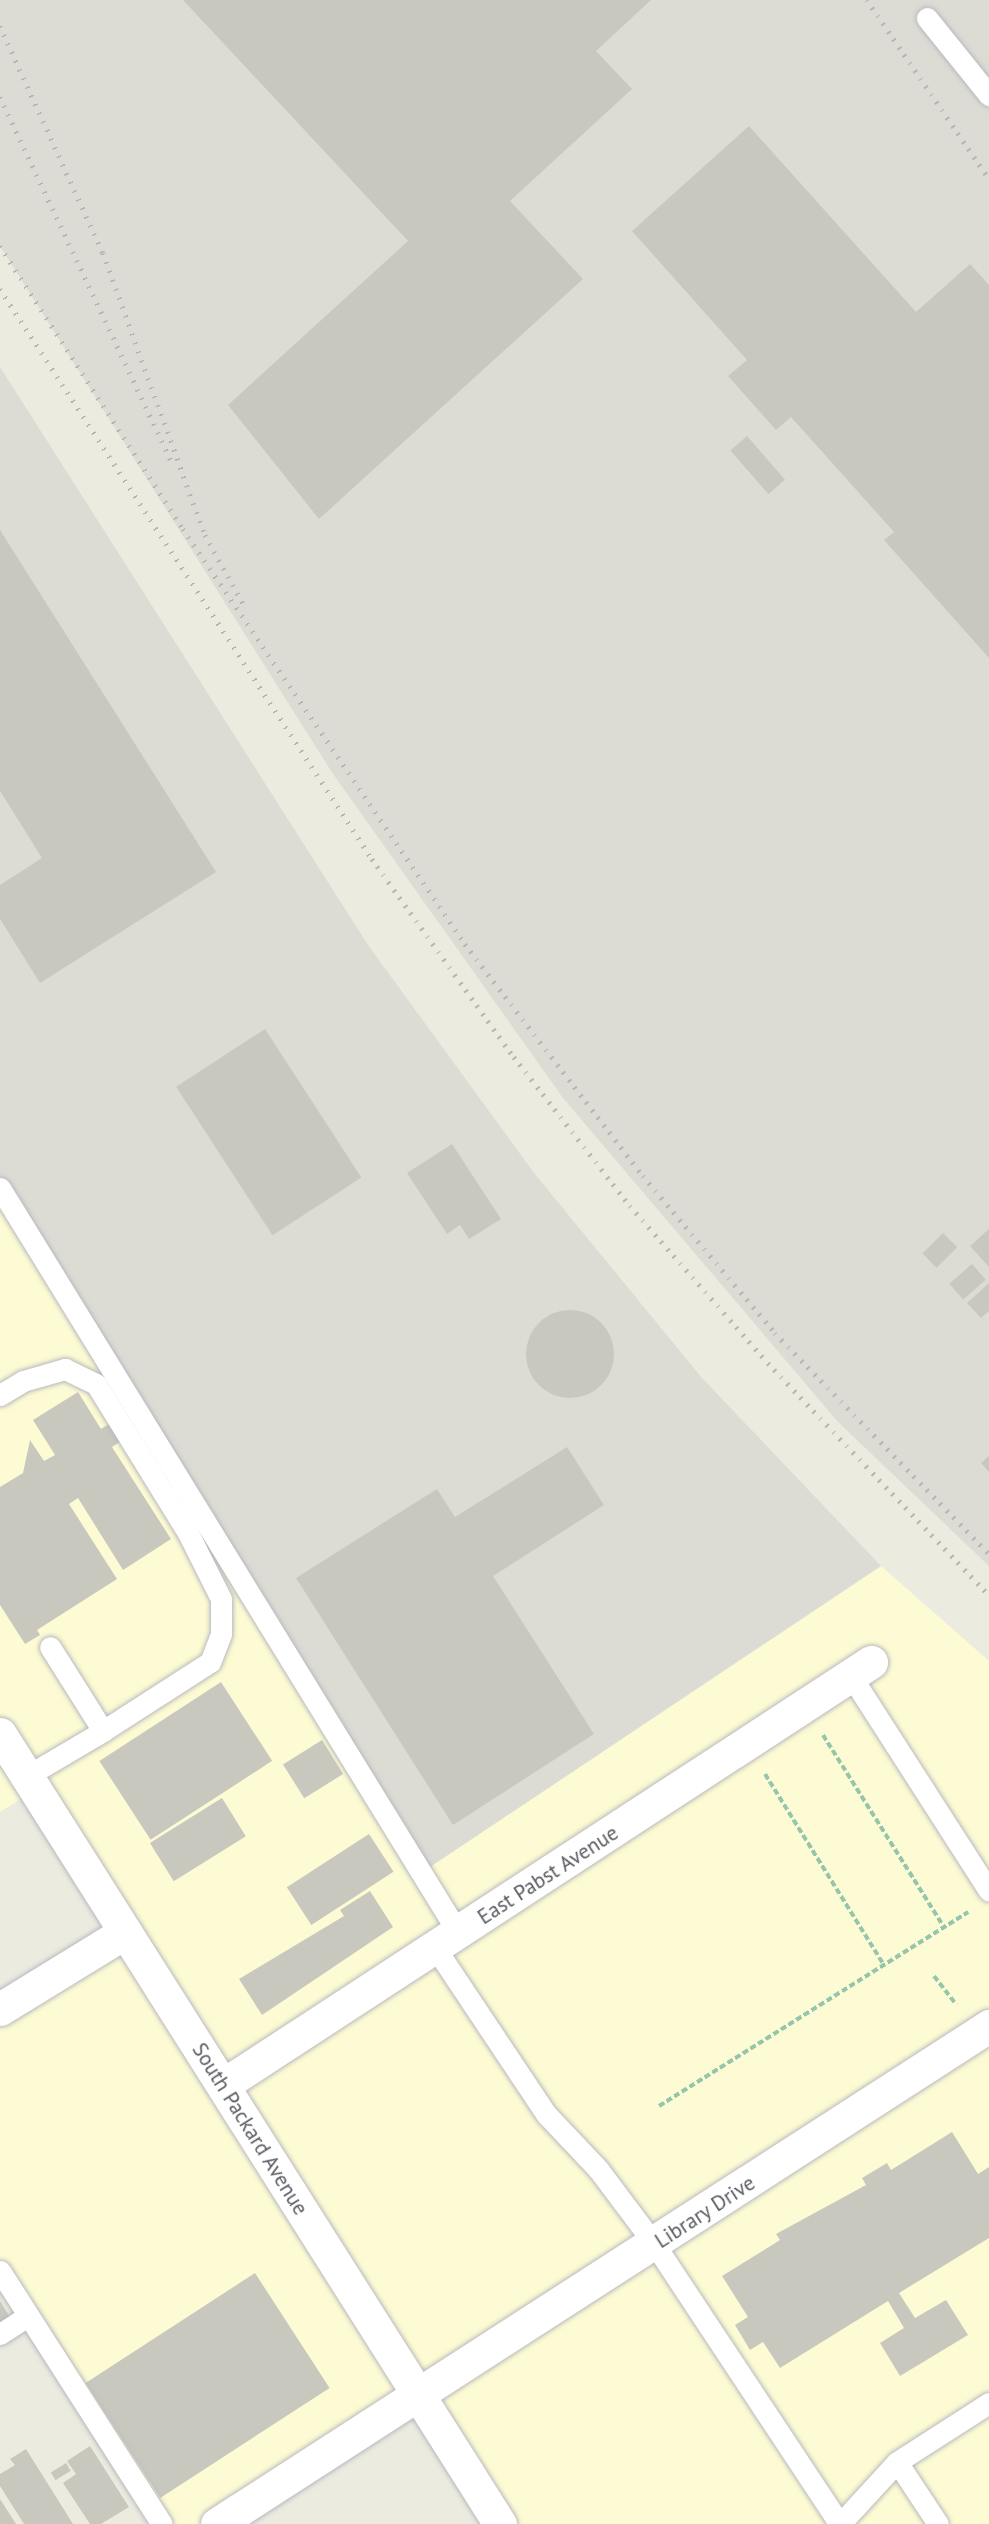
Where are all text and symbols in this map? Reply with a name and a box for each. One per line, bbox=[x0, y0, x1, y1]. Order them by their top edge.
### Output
street label: East Pabst Avenue bbox=[473, 1820, 623, 1930]
street label: South Packard Avenue bbox=[187, 2038, 313, 2220]
street label: Library Drive bbox=[650, 2170, 760, 2254]

